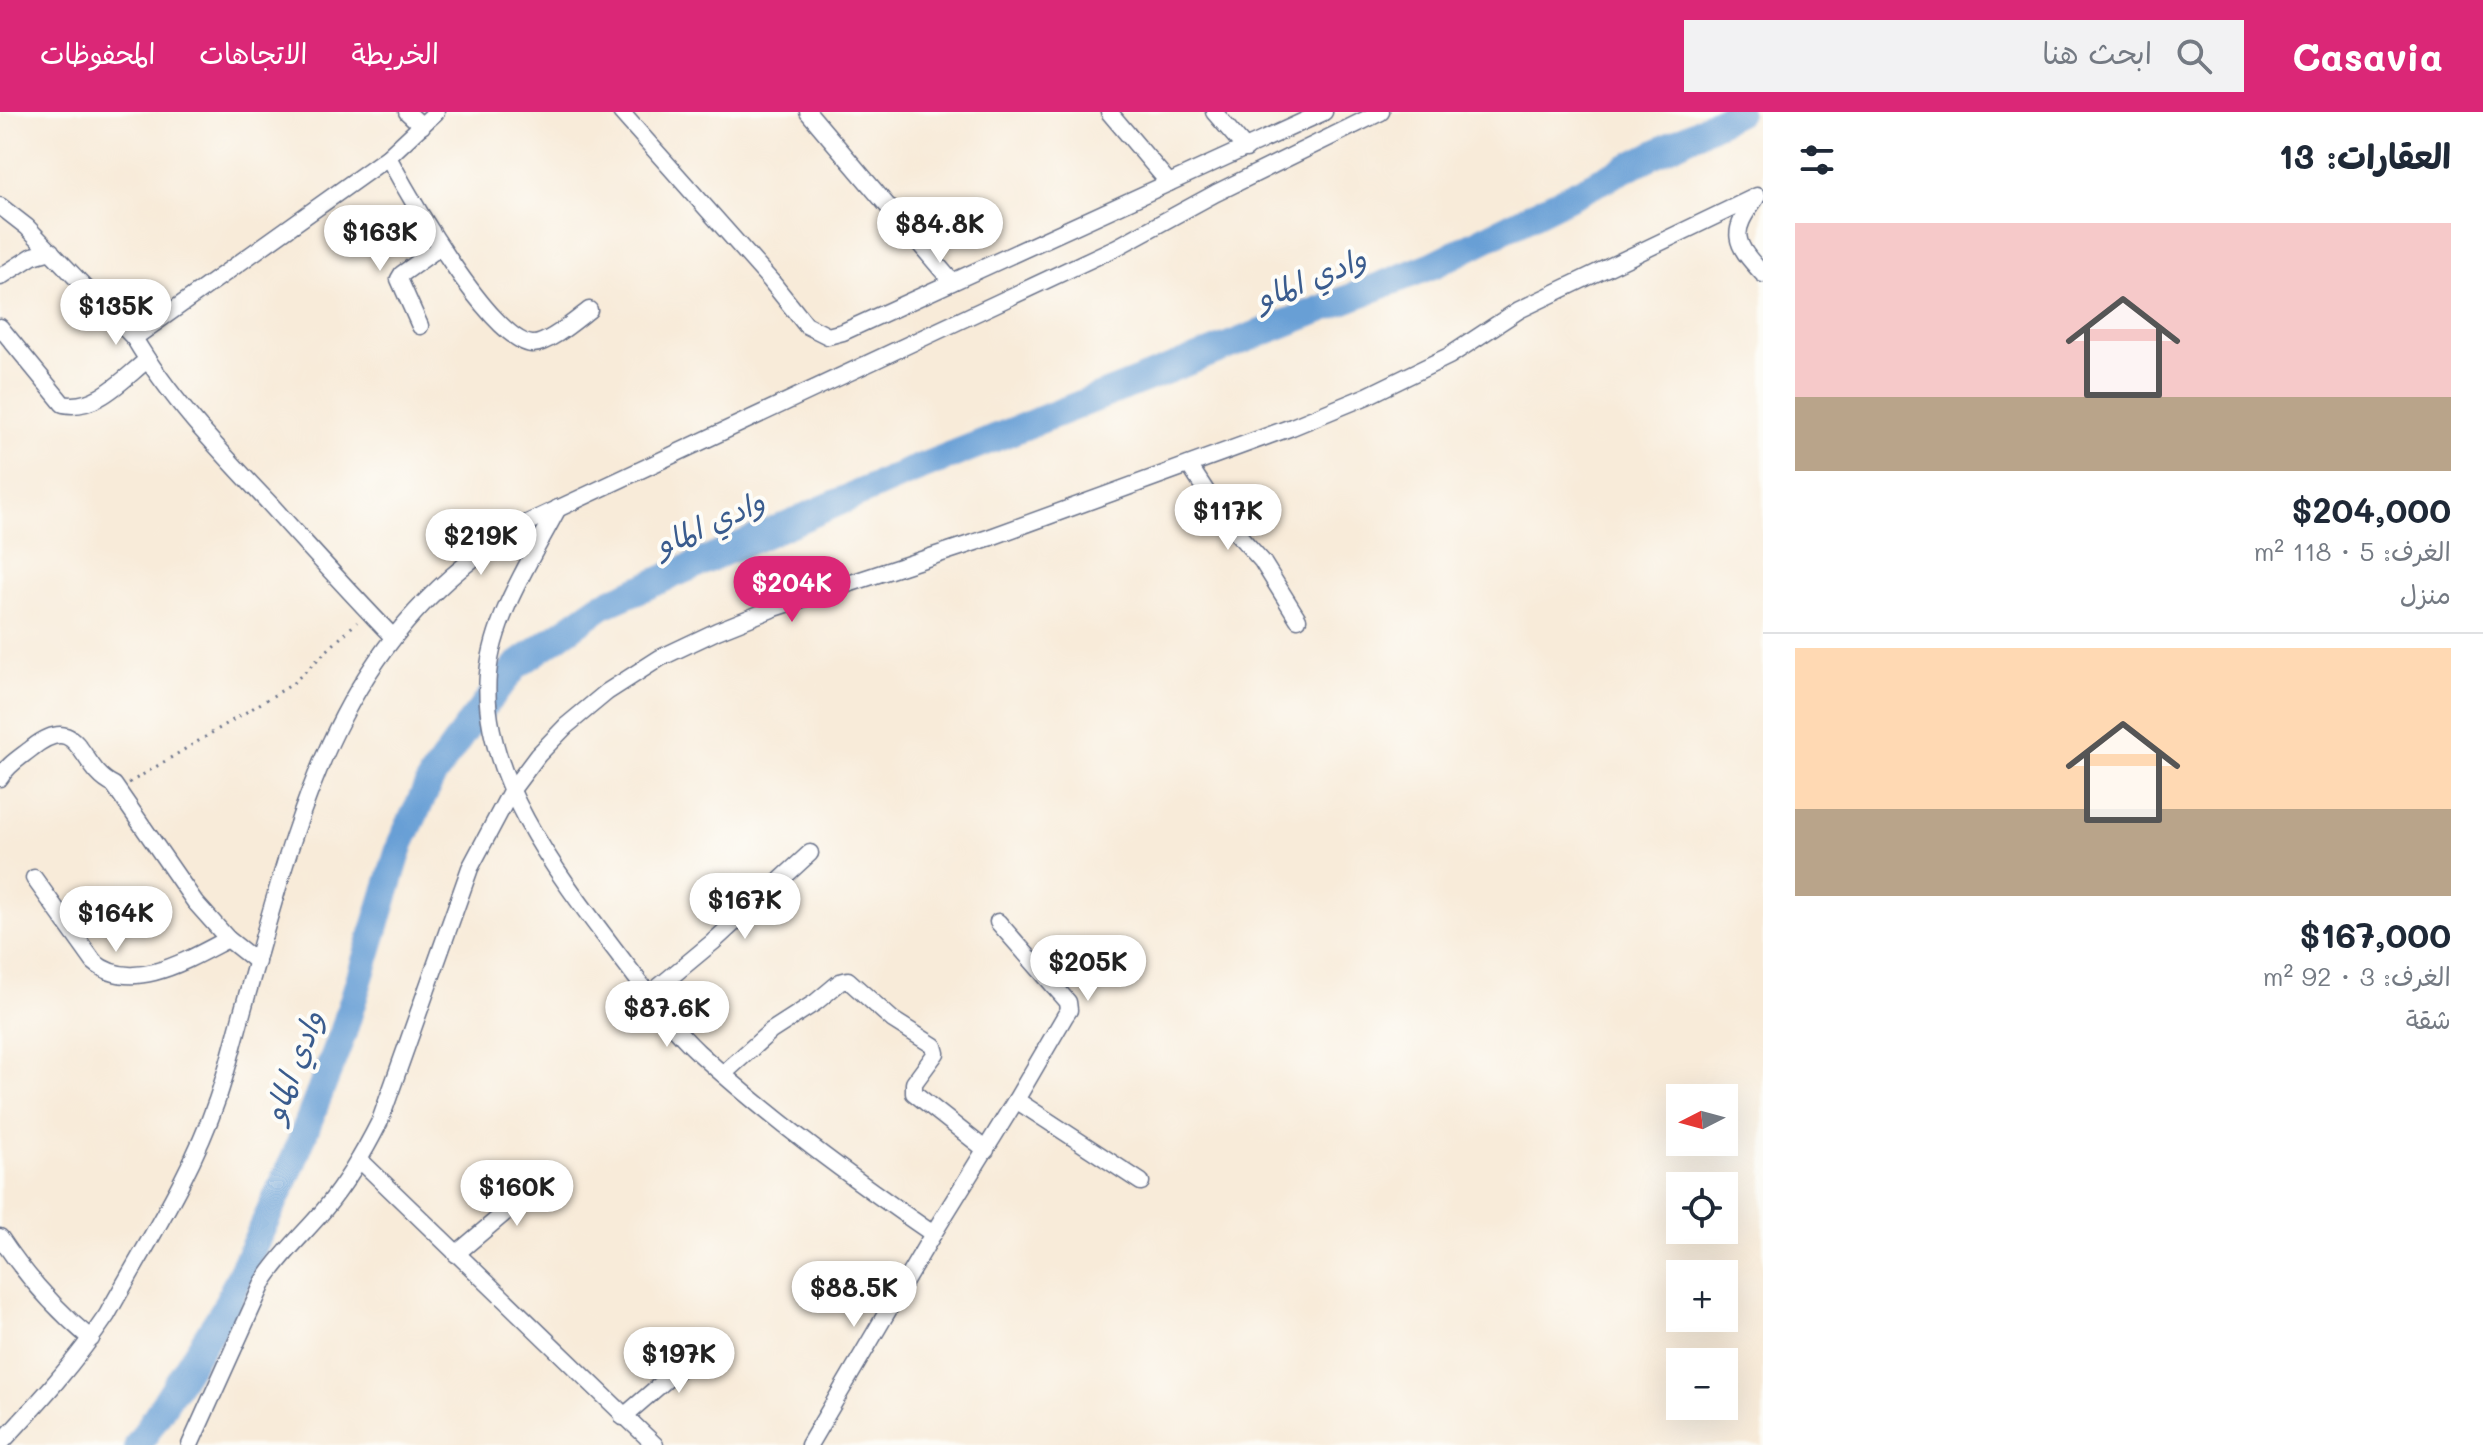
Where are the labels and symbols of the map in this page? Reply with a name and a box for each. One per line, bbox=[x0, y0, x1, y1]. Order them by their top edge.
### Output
pin: $84.8K bbox=[875, 197, 1005, 265]
pin: $163K bbox=[324, 205, 436, 273]
water label: وادي الماو bbox=[1246, 237, 1373, 321]
pin: $135K bbox=[60, 279, 172, 347]
water label: وادي الماو bbox=[645, 480, 772, 568]
pin: $117K bbox=[1172, 484, 1284, 552]
pin: $219K bbox=[425, 509, 537, 577]
pin: $204K bbox=[736, 556, 848, 624]
pin: $167K bbox=[689, 873, 801, 941]
pin: $164K bbox=[60, 886, 172, 954]
pin: $205K bbox=[1032, 935, 1144, 1003]
pin: $87.6K bbox=[602, 981, 732, 1049]
water label: وادي الماو bbox=[251, 1004, 334, 1131]
north arrow bbox=[1666, 1084, 1738, 1156]
pin: $160K bbox=[461, 1160, 573, 1228]
pin: $88.5K bbox=[789, 1261, 919, 1329]
pin: $197K bbox=[623, 1327, 735, 1395]

